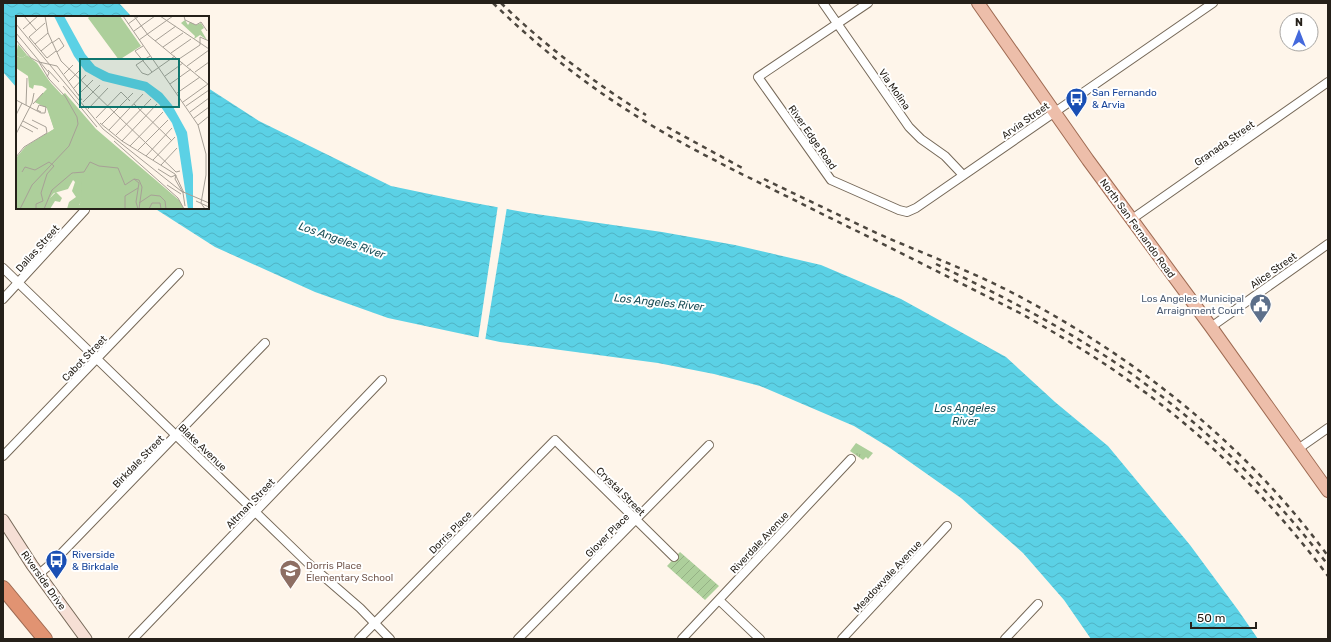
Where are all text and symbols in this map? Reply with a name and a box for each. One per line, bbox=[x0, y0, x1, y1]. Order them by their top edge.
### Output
north arrow bbox=[1279, 12, 1319, 52]
inset map bbox=[16, 16, 209, 209]
text: N bbox=[1295, 16, 1303, 29]
street label: Via Molina bbox=[876, 67, 913, 112]
bus stop icon: San Fernando & Arvia bbox=[1063, 85, 1089, 118]
place label: San Fernando & Arvia bbox=[1092, 87, 1157, 111]
street label: Arvia Street bbox=[999, 100, 1052, 142]
street label: River Edge Road bbox=[786, 103, 839, 172]
street label: Granada Street bbox=[1192, 119, 1257, 169]
street label: North San Fernando Road bbox=[1097, 177, 1177, 281]
water label: Los Angeles River bbox=[297, 220, 387, 262]
street label: Dallas Street bbox=[13, 223, 62, 275]
street label: Alice Street bbox=[1248, 250, 1299, 291]
water label: Los Angeles River bbox=[613, 291, 705, 314]
public building icon: Los Angeles Municipal Arraignment Court bbox=[1247, 291, 1273, 324]
place label: Los Angeles Municipal Arraignment Court bbox=[1141, 293, 1244, 317]
street label: Cabot Street bbox=[60, 333, 110, 384]
water label: Los Angeles River bbox=[934, 402, 996, 428]
street label: Blake Avenue bbox=[176, 422, 229, 474]
street label: Birkdale Street bbox=[111, 433, 167, 491]
street label: Crystal Street bbox=[593, 465, 647, 519]
street label: Altman Street bbox=[224, 476, 278, 531]
street label: Dorris Place bbox=[427, 508, 475, 557]
street label: Riverdale Avenue bbox=[728, 509, 792, 576]
street label: Glover Place bbox=[583, 511, 632, 560]
street label: Meadowvale Avenue bbox=[851, 538, 925, 615]
bus stop icon: Riverside & Birkdale bbox=[44, 547, 70, 580]
street label: Riverside Drive bbox=[18, 549, 68, 613]
place label: Riverside & Birkdale bbox=[72, 549, 119, 573]
school or university icon: Dorris Place Elementary School bbox=[278, 558, 304, 591]
place label: Dorris Place Elementary School bbox=[306, 560, 393, 584]
scale bar bbox=[1191, 604, 1256, 630]
text: 50 m bbox=[1197, 611, 1225, 625]

